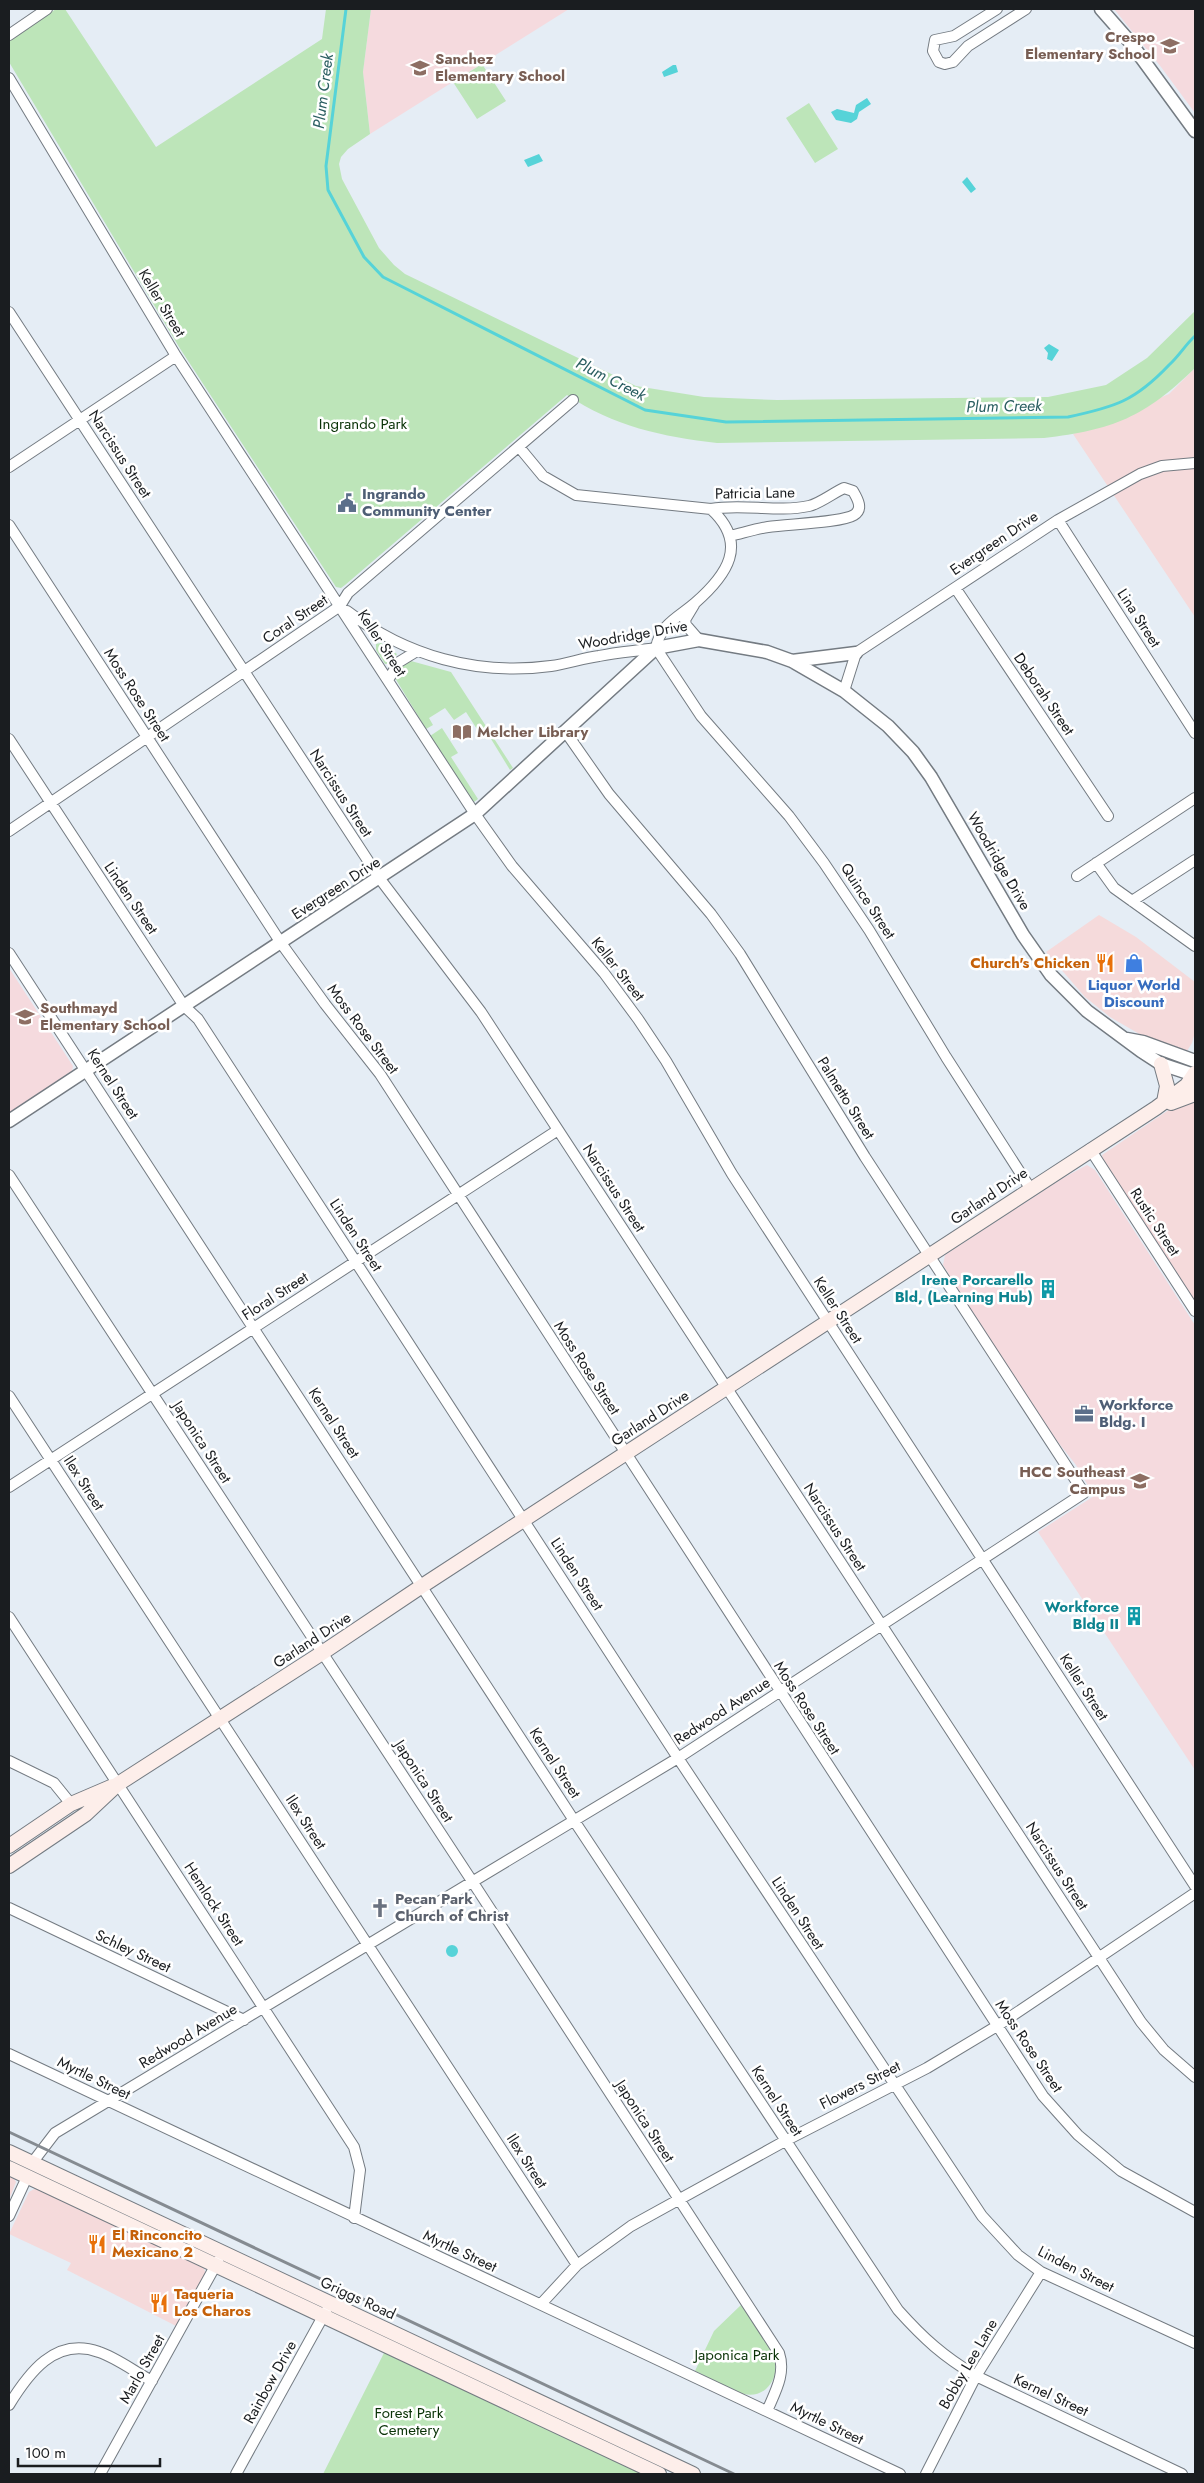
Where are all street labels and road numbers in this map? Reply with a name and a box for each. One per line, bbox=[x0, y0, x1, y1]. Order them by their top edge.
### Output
street label: Keller Street bbox=[133, 265, 191, 341]
street label: Narcissus Street bbox=[83, 406, 157, 503]
street label: Patricia Lane bbox=[715, 481, 795, 505]
street label: Evergreen Drive bbox=[946, 505, 1043, 581]
street label: Lina Street bbox=[1112, 584, 1166, 652]
street label: Coral Street bbox=[258, 589, 332, 649]
street label: Keller Street bbox=[352, 605, 412, 681]
street label: Woodridge Drive bbox=[577, 615, 689, 655]
street label: Moss Rose Street bbox=[98, 644, 176, 746]
street label: Deborah Street bbox=[1008, 648, 1080, 740]
street label: Narcissus Street bbox=[304, 745, 378, 842]
street label: Woodridge Drive bbox=[962, 808, 1036, 914]
street label: Evergreen Drive bbox=[287, 851, 385, 925]
street label: Linden Street bbox=[99, 857, 164, 939]
street label: Quince Street bbox=[835, 859, 901, 944]
street label: Keller Street bbox=[586, 932, 650, 1006]
street label: Moss Rose Street bbox=[322, 979, 404, 1079]
street label: Kernel Street bbox=[82, 1044, 144, 1124]
street label: Palmetto Street bbox=[812, 1053, 880, 1144]
street label: Narcissus Street bbox=[577, 1140, 651, 1237]
street label: Garland Drive bbox=[946, 1162, 1032, 1230]
street label: Rustic Street bbox=[1125, 1184, 1185, 1261]
street label: Linden Street bbox=[324, 1194, 388, 1276]
street label: Floral Street bbox=[237, 1266, 313, 1326]
street label: Keller Street bbox=[808, 1272, 868, 1348]
street label: Moss Rose Street bbox=[548, 1317, 626, 1419]
street label: Kernel Street bbox=[303, 1383, 365, 1463]
street label: Garland Drive bbox=[607, 1384, 694, 1451]
street label: Japonica Street bbox=[166, 1395, 237, 1488]
street label: Ilex Street bbox=[58, 1451, 110, 1515]
street label: Narcissus Street bbox=[798, 1479, 872, 1576]
street label: Linden Street bbox=[545, 1533, 609, 1615]
street label: Garland Drive bbox=[269, 1606, 356, 1673]
street label: Keller Street bbox=[1054, 1649, 1114, 1725]
street label: Moss Rose Street bbox=[768, 1657, 846, 1759]
street label: Redwood Avenue bbox=[670, 1671, 775, 1750]
street label: Kernel Street bbox=[524, 1723, 586, 1803]
street label: Japonica Street bbox=[388, 1734, 459, 1827]
street label: Ilex Street bbox=[280, 1790, 332, 1854]
street label: Narcissus Street bbox=[1020, 1818, 1094, 1915]
street label: Hemlock Street bbox=[179, 1858, 250, 1951]
street label: Linden Street bbox=[766, 1872, 830, 1954]
street label: Schley Street bbox=[92, 1924, 175, 1978]
street label: Moss Rose Street bbox=[990, 1995, 1068, 2097]
street label: Redwood Avenue bbox=[135, 1998, 241, 2074]
street label: Myrtle Street bbox=[54, 2051, 135, 2105]
street label: Flowers Street bbox=[816, 2055, 905, 2115]
street label: Kernel Street bbox=[746, 2061, 808, 2141]
street label: Japonica Street bbox=[609, 2074, 680, 2167]
street label: Ilex Street bbox=[501, 2129, 553, 2193]
street label: Myrtle Street bbox=[420, 2224, 501, 2278]
street label: Linden Street bbox=[1034, 2240, 1118, 2298]
street label: Griggs Road bbox=[317, 2271, 399, 2325]
street label: Bobby Lee Lane bbox=[933, 2315, 1003, 2413]
street label: Marlo Street bbox=[114, 2330, 170, 2408]
street label: Rainbow Drive bbox=[238, 2336, 302, 2428]
street label: Kernel Street bbox=[1010, 2368, 1092, 2422]
street label: Myrtle Street bbox=[787, 2396, 868, 2450]

